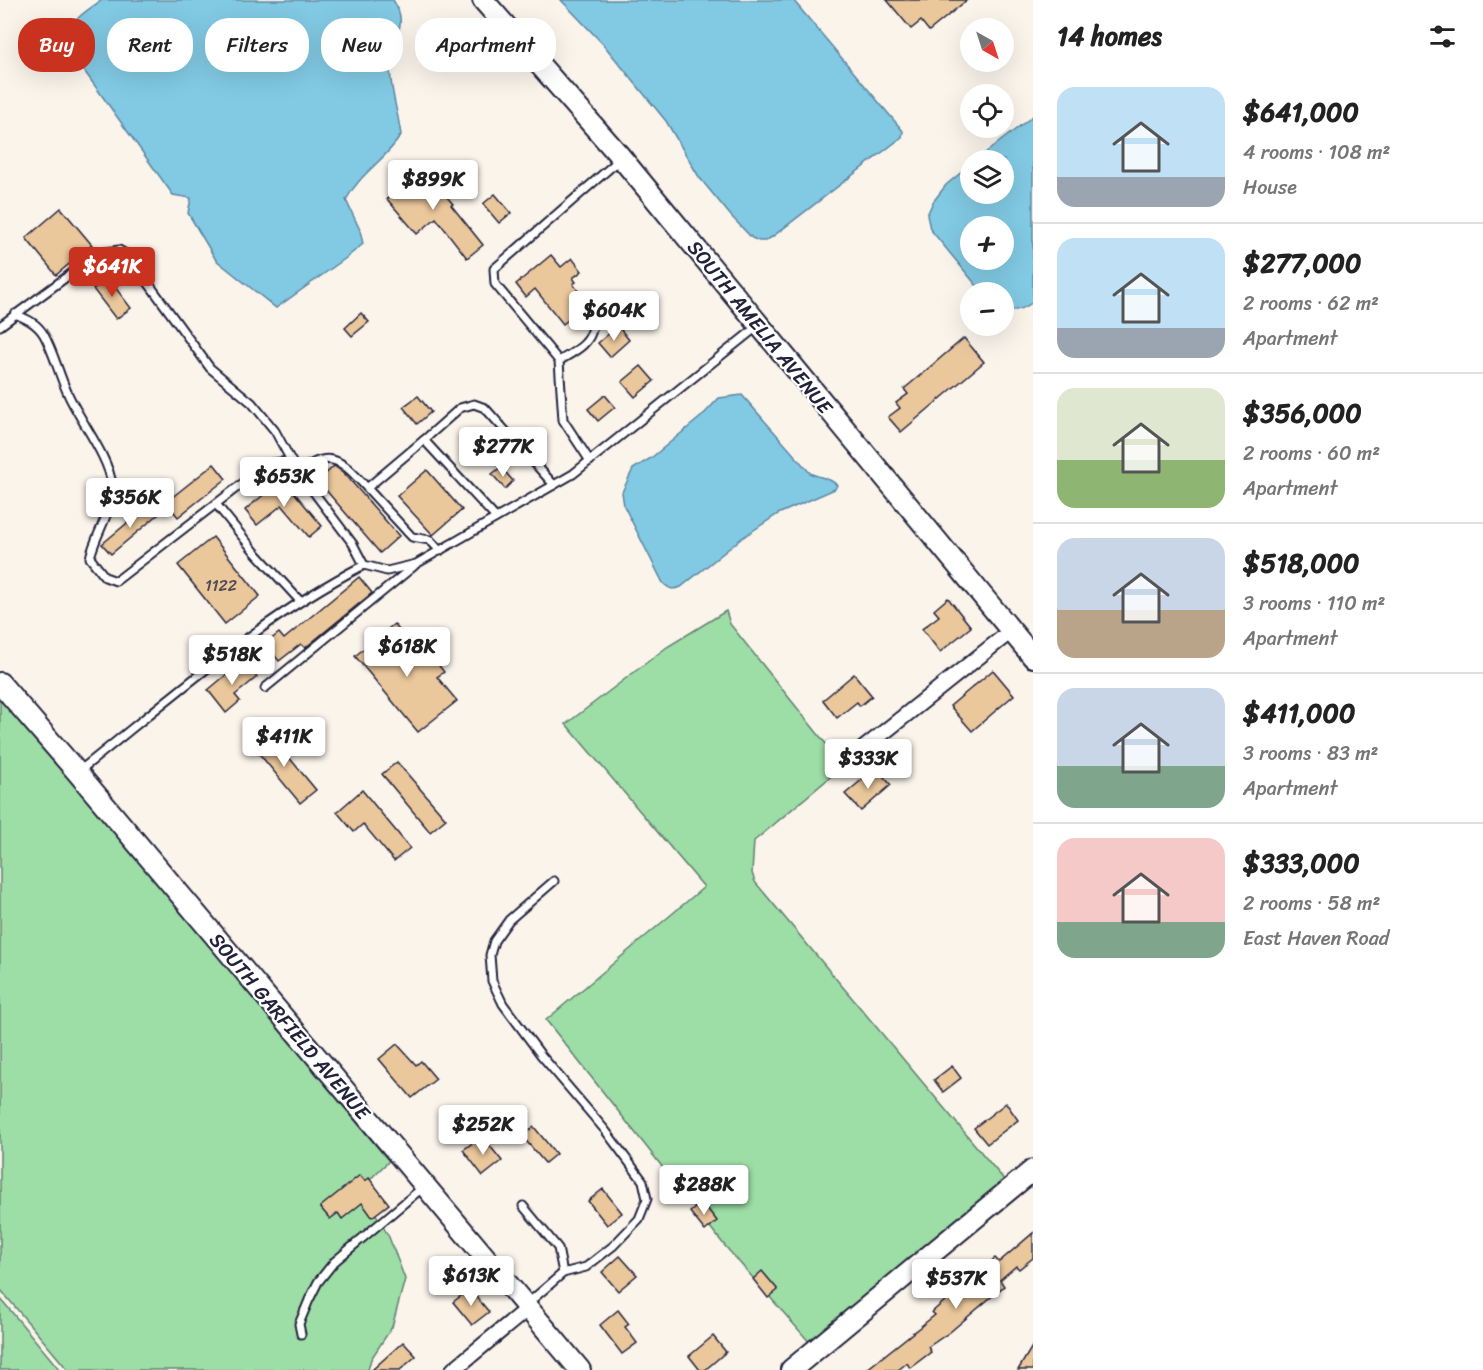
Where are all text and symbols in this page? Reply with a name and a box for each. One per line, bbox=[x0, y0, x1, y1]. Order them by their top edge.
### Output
text: 14 homes bbox=[1057, 13, 1162, 59]
chip: Buy bbox=[18, 18, 95, 72]
chip: Rent bbox=[107, 18, 193, 72]
chip: Filters bbox=[205, 18, 309, 72]
chip: New bbox=[321, 18, 403, 72]
chip: Apartment bbox=[415, 18, 556, 72]
north arrow bbox=[960, 18, 1014, 72]
map controls bbox=[960, 18, 1014, 336]
icon: filters bbox=[1426, 20, 1459, 53]
button: locate bbox=[960, 84, 1014, 138]
text: $641,000 bbox=[1243, 89, 1359, 135]
icon: home bbox=[1105, 111, 1177, 183]
text: 4 rooms · 108 m² bbox=[1243, 135, 1390, 170]
button: layers bbox=[960, 150, 1014, 204]
pin: $899K bbox=[391, 160, 475, 211]
text: $899K bbox=[402, 162, 464, 197]
text: House bbox=[1243, 170, 1297, 205]
button: + bbox=[960, 216, 1014, 270]
street label: SOUTH AMELIA AVENUE bbox=[678, 232, 842, 424]
text: $277,000 bbox=[1243, 240, 1361, 286]
pin: $641K bbox=[70, 247, 154, 298]
text: $641K bbox=[83, 249, 141, 284]
icon: home bbox=[1105, 262, 1177, 334]
button: − bbox=[960, 282, 1014, 336]
text: 2 rooms · 62 m² bbox=[1243, 286, 1379, 321]
pin: $604K bbox=[572, 291, 656, 342]
text: $604K bbox=[583, 293, 645, 328]
text: Apartment bbox=[1243, 321, 1337, 356]
text: $356,000 bbox=[1243, 390, 1362, 436]
icon: home bbox=[1105, 412, 1177, 484]
pin: $277K bbox=[461, 427, 545, 478]
text: $277K bbox=[473, 429, 533, 464]
text: 2 rooms · 60 m² bbox=[1243, 436, 1380, 471]
pin: $653K bbox=[242, 457, 326, 508]
text: $653K bbox=[254, 459, 314, 494]
text: Apartment bbox=[1243, 471, 1337, 506]
pin: $356K bbox=[88, 478, 172, 529]
text: $356K bbox=[100, 480, 160, 515]
text: $518,000 bbox=[1243, 540, 1360, 586]
icon: home bbox=[1105, 562, 1177, 634]
house number: 1122 bbox=[205, 571, 237, 600]
text: 3 rooms · 110 m² bbox=[1243, 586, 1385, 621]
text: Apartment bbox=[1243, 621, 1337, 656]
pin: $618K bbox=[365, 627, 449, 678]
text: $618K bbox=[378, 629, 436, 664]
pin: $518K bbox=[190, 635, 274, 686]
text: $518K bbox=[203, 637, 261, 672]
text: $411,000 bbox=[1243, 690, 1355, 736]
icon: home bbox=[1105, 712, 1177, 784]
pin: $411K bbox=[242, 717, 326, 768]
text: $411K bbox=[256, 719, 312, 754]
text: 3 rooms · 83 m² bbox=[1243, 736, 1378, 771]
pin: $333K bbox=[826, 739, 910, 790]
text: $333K bbox=[839, 741, 897, 776]
text: Apartment bbox=[1243, 771, 1337, 806]
text: $333,000 bbox=[1243, 840, 1360, 886]
icon: home bbox=[1105, 862, 1177, 934]
text: 2 rooms · 58 m² bbox=[1243, 886, 1380, 921]
text: East Haven Road bbox=[1243, 921, 1389, 956]
street label: SOUTH GARFIELD AVENUE bbox=[200, 924, 380, 1130]
pin: $252K bbox=[441, 1105, 525, 1156]
text: $252K bbox=[453, 1107, 513, 1142]
pin: $288K bbox=[662, 1165, 746, 1216]
text: $288K bbox=[673, 1167, 735, 1202]
pin: $613K bbox=[429, 1256, 513, 1307]
text: $613K bbox=[443, 1258, 499, 1293]
pin: $537K bbox=[914, 1259, 998, 1310]
text: $537K bbox=[926, 1261, 986, 1296]

